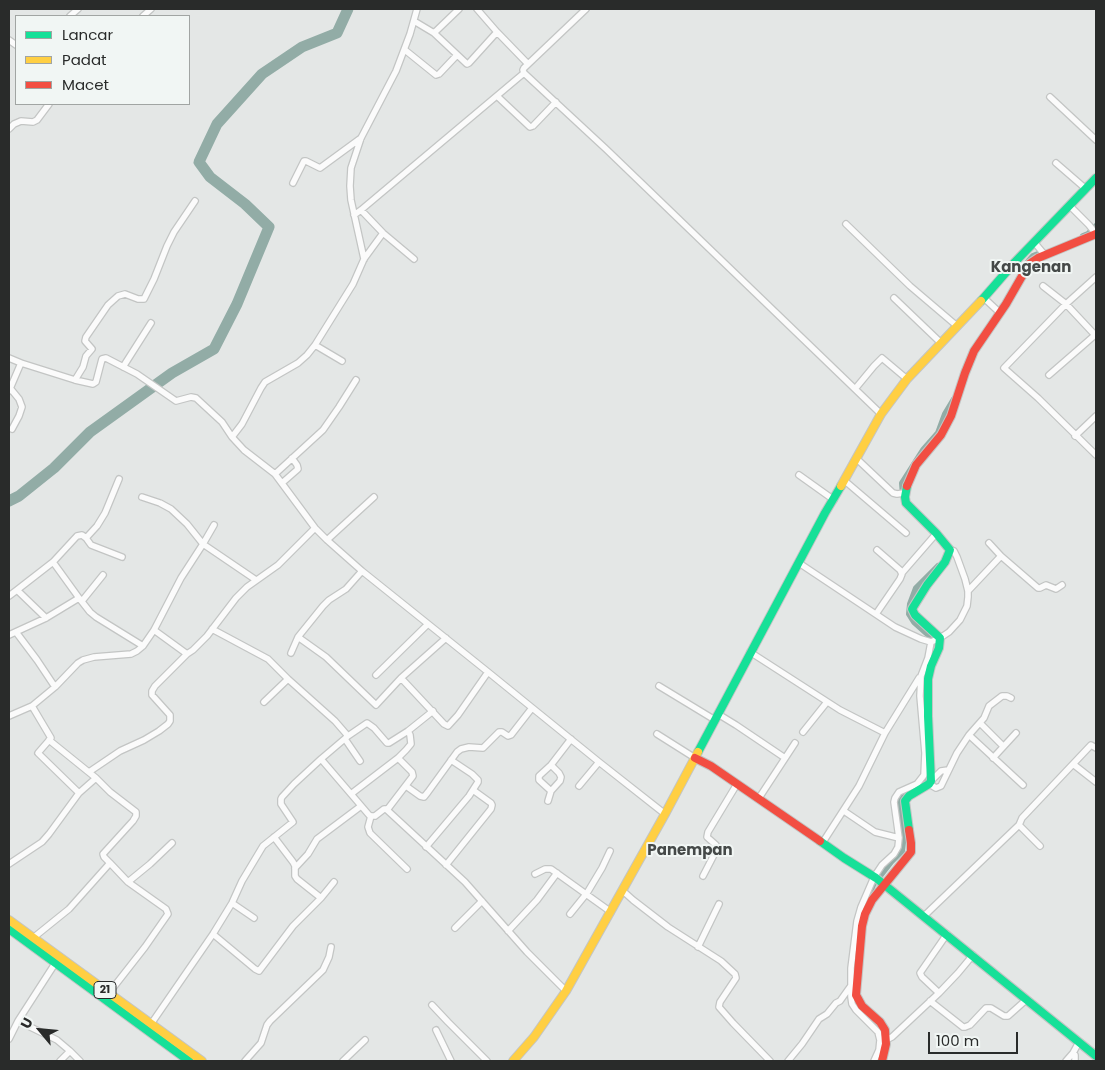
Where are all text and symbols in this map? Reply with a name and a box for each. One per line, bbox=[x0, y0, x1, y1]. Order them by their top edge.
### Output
legend bbox=[15, 15, 190, 105]
text: Lancar bbox=[62, 24, 113, 45]
text: Padat bbox=[62, 49, 107, 70]
text: Macet bbox=[62, 74, 109, 95]
district label: Kangenan bbox=[991, 259, 1071, 277]
district label: Panempan bbox=[647, 842, 733, 860]
road number: 21 bbox=[94, 982, 116, 998]
north arrow bbox=[15, 1005, 65, 1055]
text: U bbox=[16, 1014, 38, 1032]
scale bar bbox=[930, 1022, 1020, 1054]
text: 100 m bbox=[936, 1030, 979, 1051]

